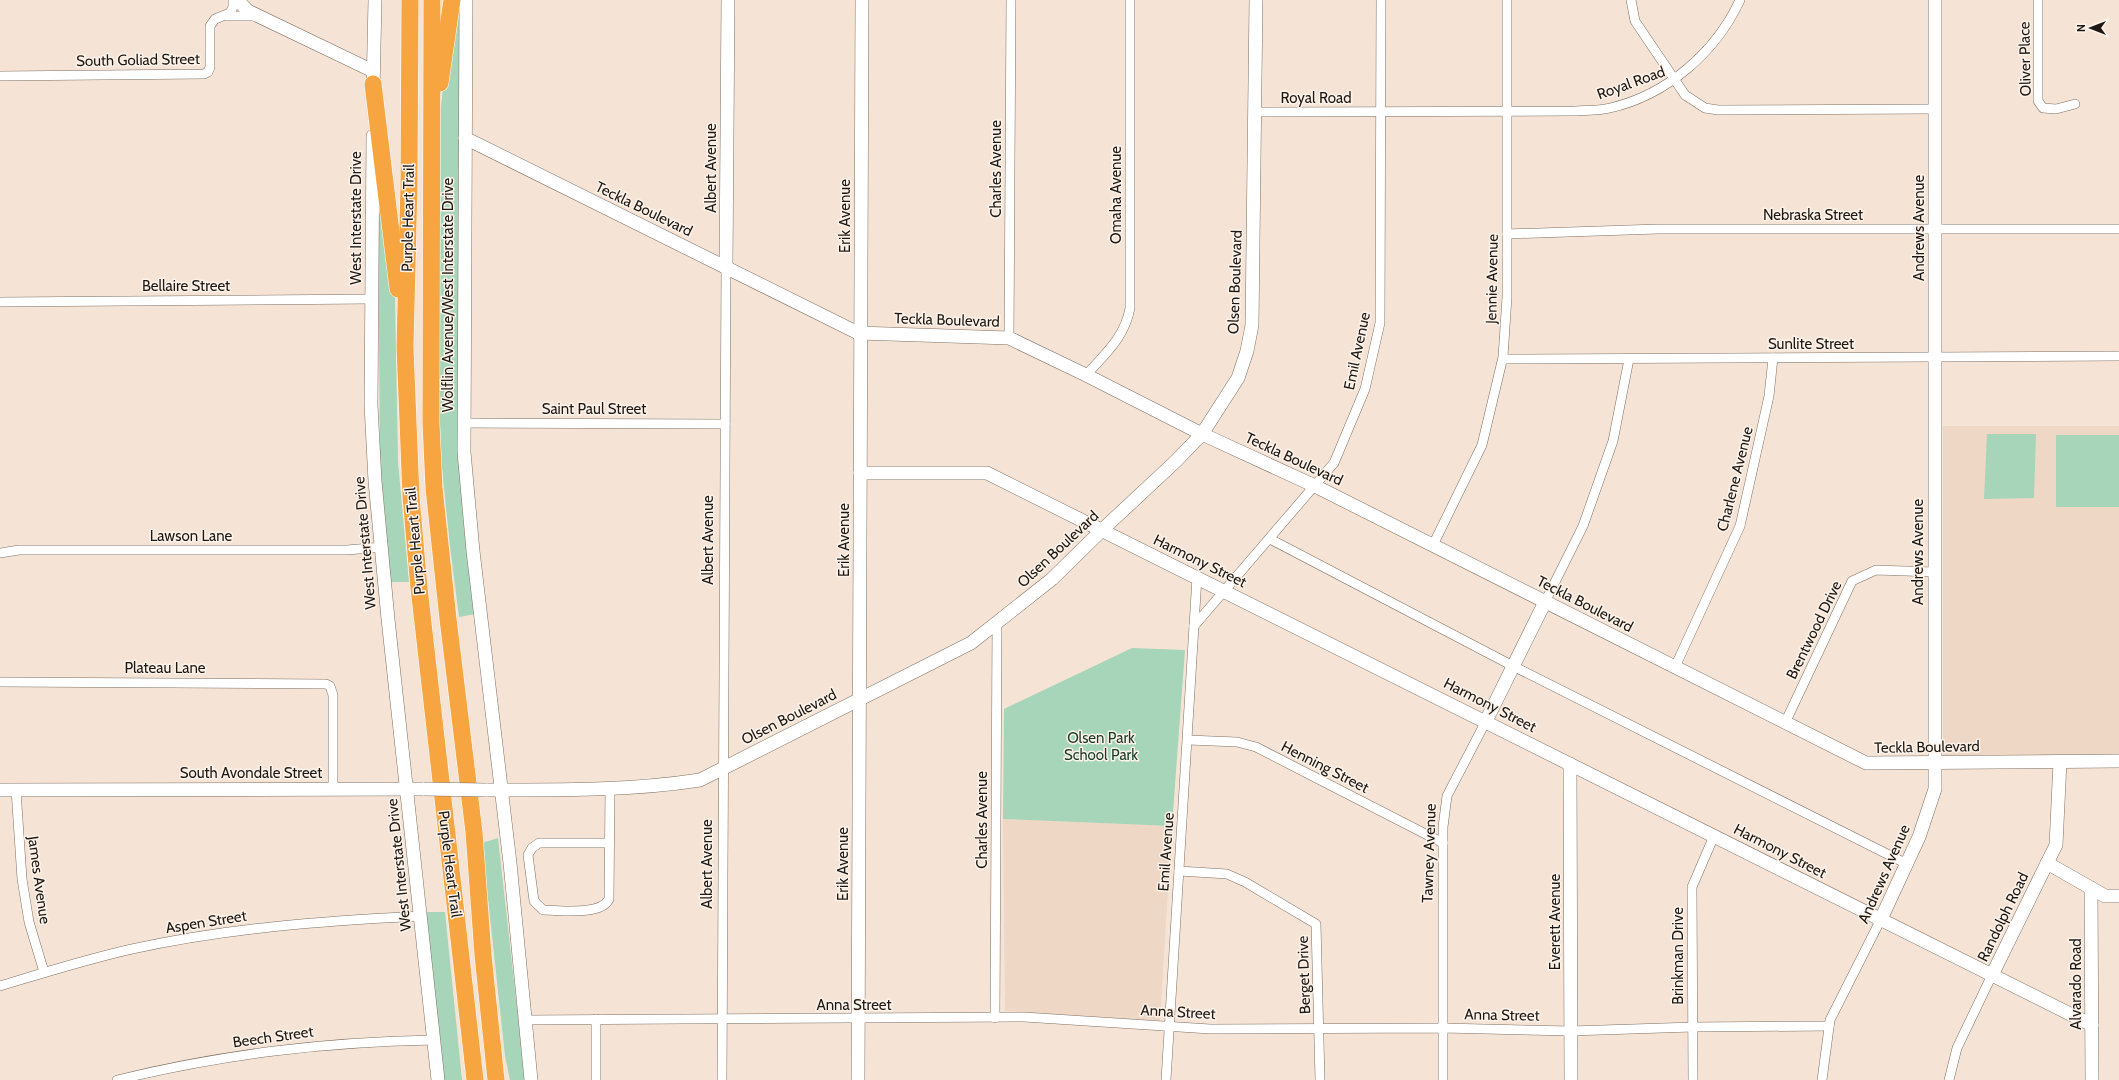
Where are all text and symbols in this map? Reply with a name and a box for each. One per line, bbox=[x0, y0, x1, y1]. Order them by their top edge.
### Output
north arrow bbox=[2071, 8, 2111, 48]
street label: Oliver Place bbox=[2015, 21, 2035, 97]
text: N bbox=[2074, 24, 2088, 32]
street label: South Goliad Street bbox=[76, 50, 200, 70]
street label: Royal Road bbox=[1595, 62, 1667, 104]
street label: Royal Road bbox=[1281, 89, 1351, 107]
street label: Charles Avenue bbox=[987, 120, 1005, 218]
street label: Albert Avenue bbox=[702, 123, 720, 213]
street label: Omaha Avenue bbox=[1107, 146, 1125, 244]
street label: West Interstate Drive bbox=[347, 151, 365, 285]
street label: Purple Heart Trail bbox=[398, 164, 418, 272]
street label: Andrews Avenue bbox=[1910, 175, 1928, 281]
street label: Wolflin Avenue/West Interstate Drive bbox=[439, 177, 457, 412]
street label: Teckla Boulevard bbox=[593, 178, 695, 240]
street label: Erik Avenue bbox=[836, 179, 854, 253]
street label: Nebraska Street bbox=[1763, 206, 1863, 224]
street label: Olsen Boulevard bbox=[1224, 230, 1246, 334]
street label: Jennie Avenue bbox=[1482, 234, 1502, 325]
street label: Bellaire Street bbox=[142, 277, 230, 295]
street label: Teckla Boulevard bbox=[894, 309, 1000, 331]
street label: Emil Avenue bbox=[1340, 310, 1374, 392]
street label: Sunlite Street bbox=[1768, 335, 1854, 353]
street label: Saint Paul Street bbox=[542, 400, 646, 418]
street label: Charlene Avenue bbox=[1713, 424, 1757, 533]
street label: Teckla Boulevard bbox=[1242, 429, 1346, 489]
street label: West Interstate Drive bbox=[350, 476, 380, 610]
street label: Purple Heart Trail bbox=[401, 486, 429, 595]
street label: Albert Avenue bbox=[699, 495, 717, 585]
street label: Andrews Avenue bbox=[1909, 499, 1927, 605]
street label: Erik Avenue bbox=[835, 503, 853, 577]
street label: Olsen Boulevard bbox=[1014, 507, 1102, 591]
street label: Lawson Lane bbox=[150, 527, 233, 545]
street label: Harmony Street bbox=[1150, 531, 1250, 591]
street label: Teckla Boulevard bbox=[1534, 572, 1636, 636]
street label: Brentwood Drive bbox=[1782, 578, 1846, 682]
street label: Plateau Lane bbox=[125, 659, 206, 677]
street label: Harmony Street bbox=[1441, 674, 1539, 736]
street label: Olsen Boulevard bbox=[739, 685, 839, 749]
park label: Olsen Park School Park bbox=[1064, 729, 1138, 764]
street label: Henning Street bbox=[1278, 737, 1372, 797]
street label: Teckla Boulevard bbox=[1874, 737, 1980, 757]
street label: South Avondale Street bbox=[180, 764, 322, 782]
street label: Charles Avenue bbox=[973, 771, 991, 869]
street label: West Interstate Drive bbox=[383, 797, 415, 932]
street label: Tawney Avenue bbox=[1418, 803, 1440, 903]
street label: Purple Heart Trail bbox=[435, 809, 466, 919]
street label: Emil Avenue bbox=[1154, 812, 1178, 892]
street label: Albert Avenue bbox=[698, 819, 716, 909]
street label: Harmony Street bbox=[1731, 820, 1829, 882]
street label: Andrews Avenue bbox=[1854, 822, 1914, 926]
street label: Erik Avenue bbox=[834, 827, 852, 901]
street label: James Avenue bbox=[24, 834, 54, 926]
street label: Randolph Road bbox=[1974, 869, 2032, 965]
street label: Everett Avenue bbox=[1546, 874, 1564, 970]
street label: Aspen Street bbox=[164, 907, 248, 937]
street label: Brinkman Drive bbox=[1669, 907, 1687, 1005]
street label: Berget Drive bbox=[1294, 935, 1314, 1015]
street label: Alvarado Road bbox=[2067, 938, 2085, 1030]
street label: Anna Street bbox=[816, 996, 892, 1014]
street label: Anna Street bbox=[1140, 1001, 1216, 1023]
street label: Anna Street bbox=[1464, 1005, 1540, 1025]
street label: Beech Street bbox=[232, 1022, 314, 1052]

